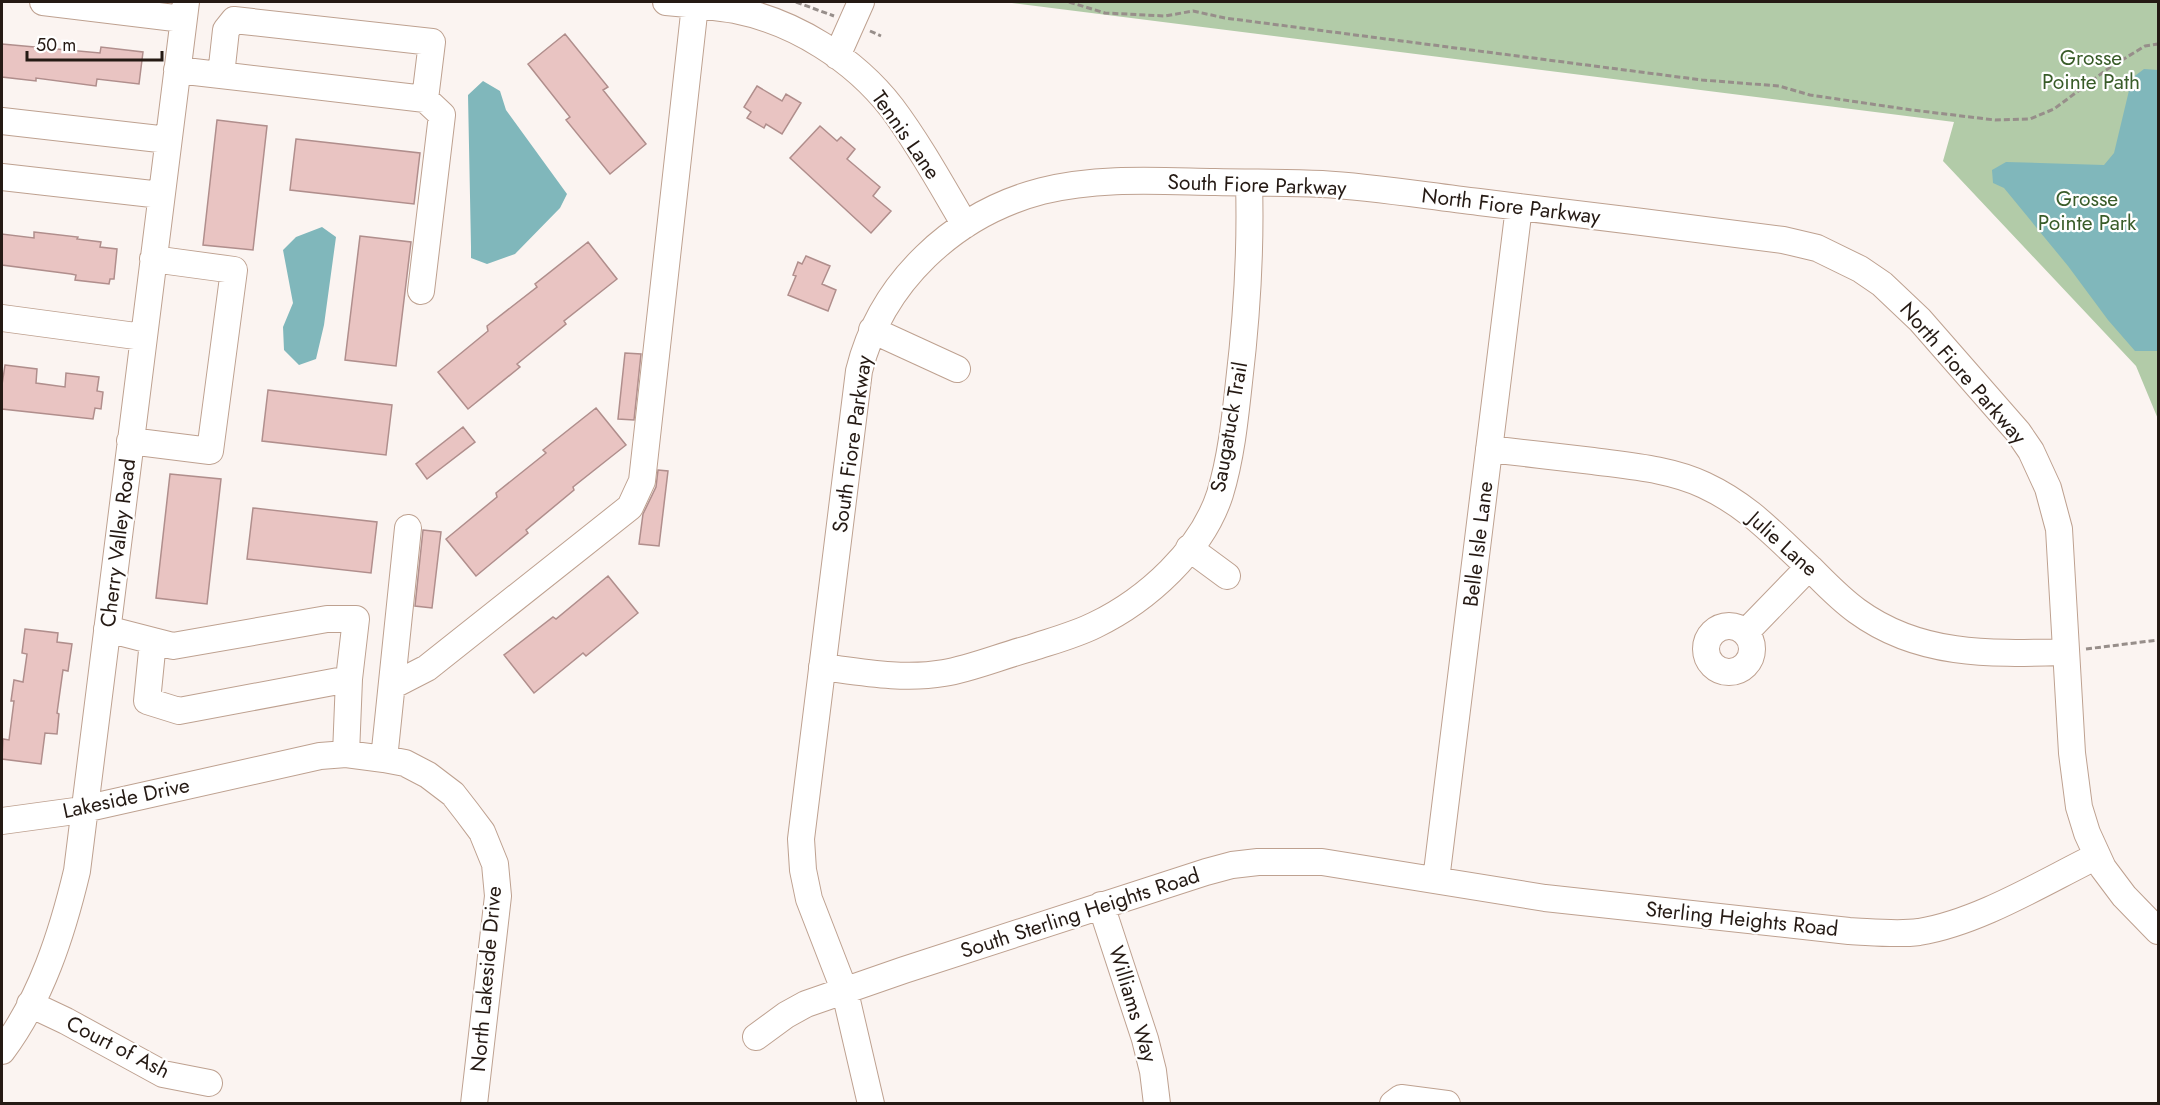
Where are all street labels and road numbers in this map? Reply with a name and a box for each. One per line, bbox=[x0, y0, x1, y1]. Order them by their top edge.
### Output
street label: Tennis Lane bbox=[864, 85, 948, 186]
street label: South Fiore Parkway bbox=[1167, 167, 1348, 203]
street label: North Fiore Parkway bbox=[1420, 180, 1603, 232]
street label: North Fiore Parkway bbox=[1893, 295, 2034, 451]
street label: South Fiore Parkway bbox=[825, 353, 879, 535]
street label: Saugatuck Trail bbox=[1203, 359, 1255, 495]
street label: Cherry Valley Road bbox=[93, 457, 143, 629]
street label: Belle Isle Lane bbox=[1455, 479, 1501, 608]
street label: Julie Lane bbox=[1739, 502, 1825, 584]
street label: Lakeside Drive bbox=[60, 770, 192, 826]
street label: South Sterling Heights Road bbox=[957, 860, 1203, 966]
street label: North Lakeside Drive bbox=[463, 885, 509, 1073]
street label: Sterling Heights Road bbox=[1644, 894, 1840, 944]
street label: Williams Way bbox=[1101, 942, 1165, 1067]
street label: Court of Ash bbox=[61, 1008, 175, 1086]

